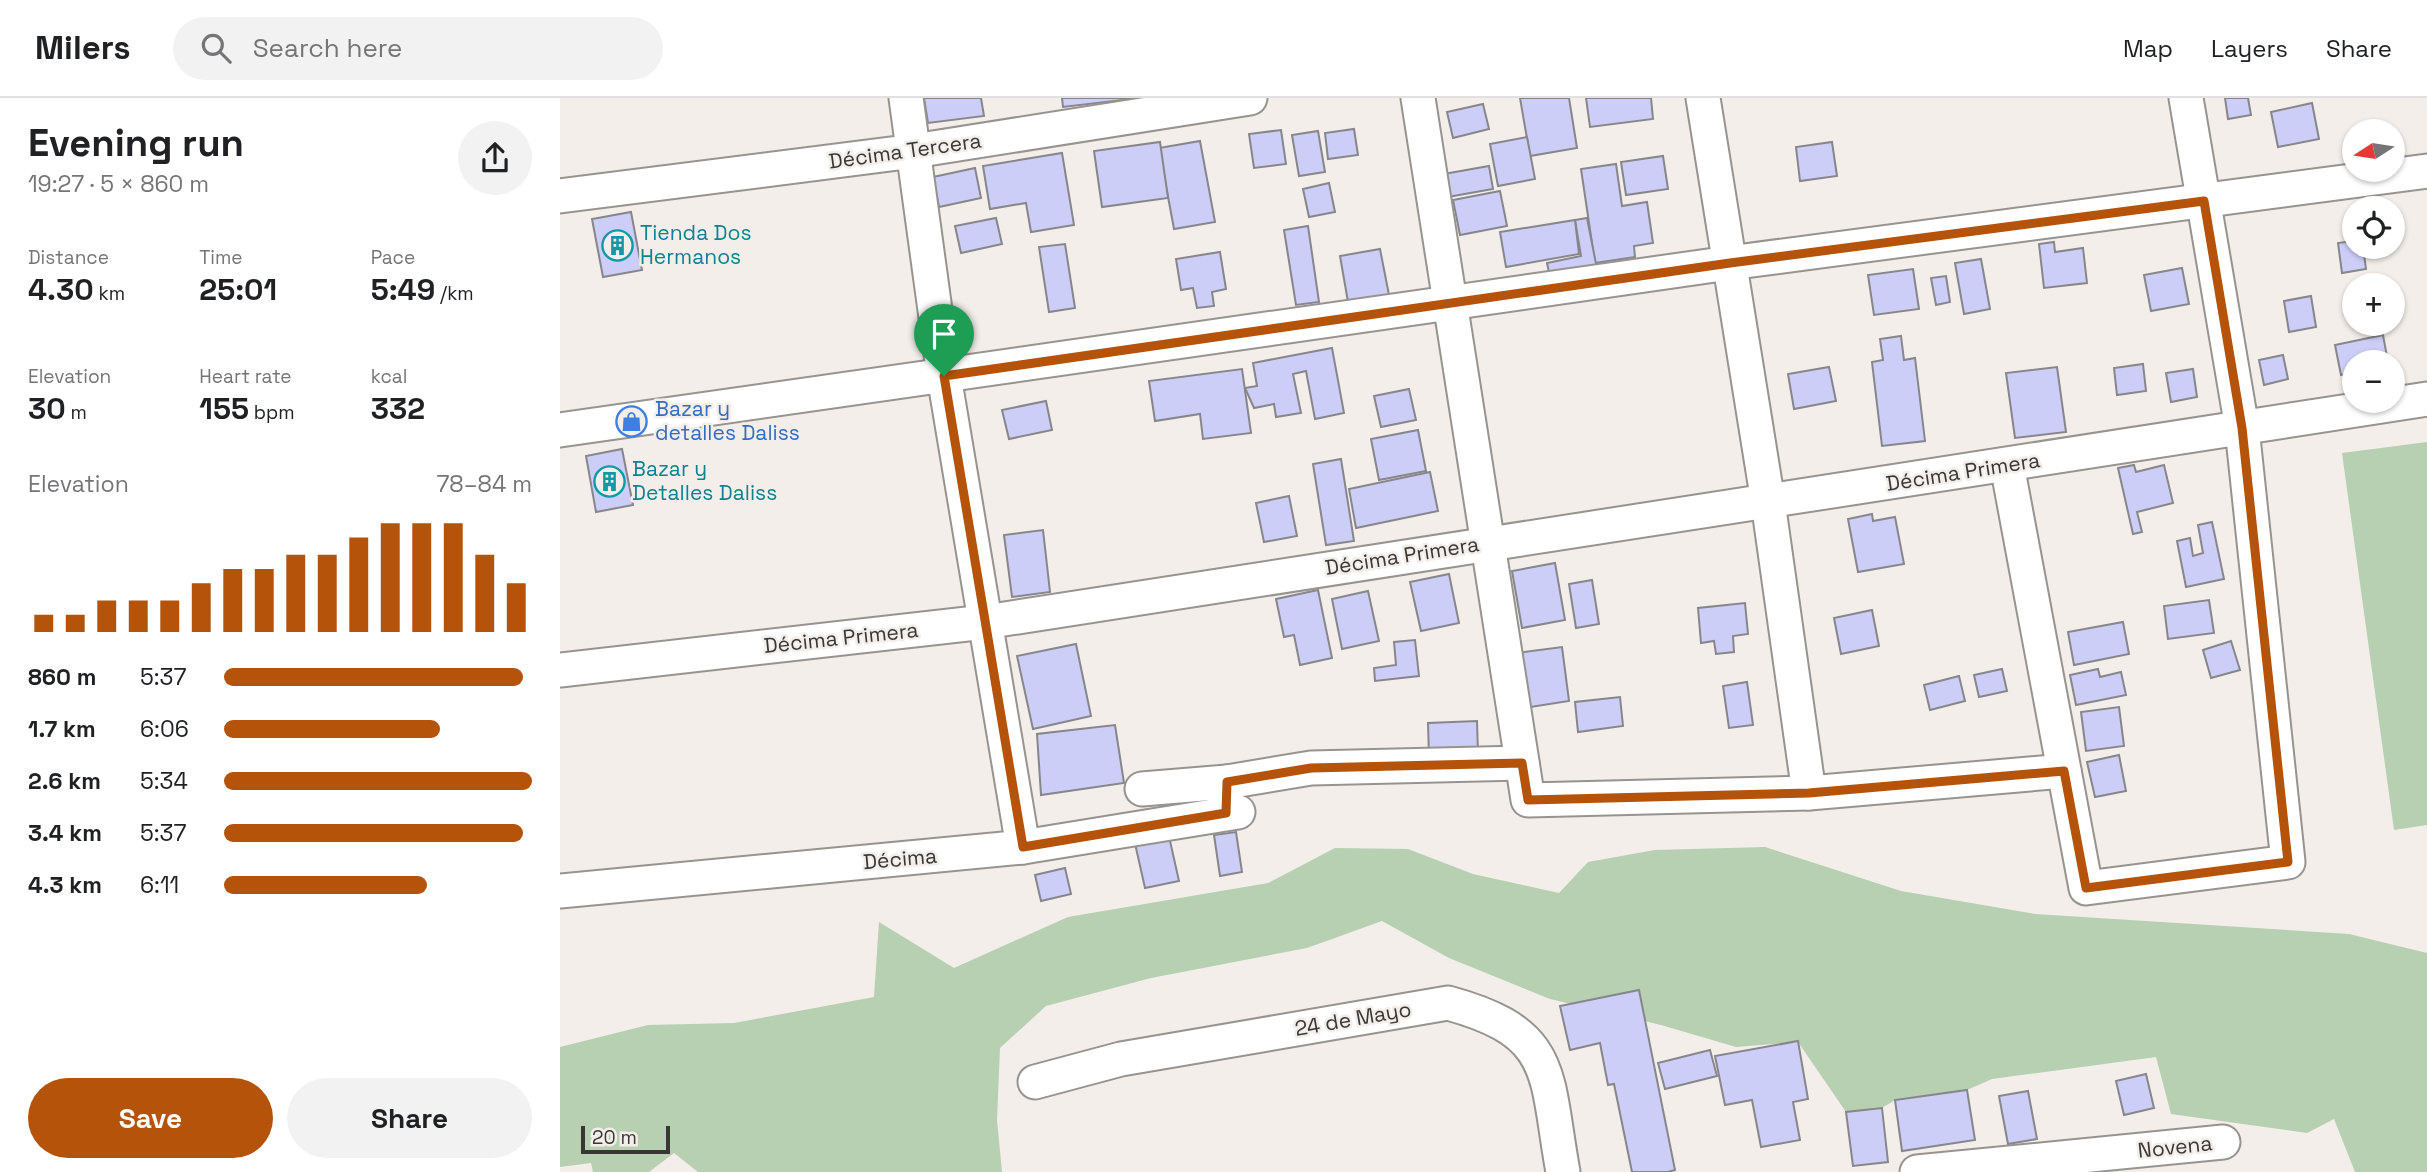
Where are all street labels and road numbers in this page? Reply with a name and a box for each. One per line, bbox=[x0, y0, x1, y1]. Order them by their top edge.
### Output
street label: Décima Tercera bbox=[827, 126, 983, 175]
street label: Décima Primera bbox=[1884, 446, 2042, 497]
street label: Décima Primera bbox=[1323, 530, 1481, 581]
street label: Décima Primera bbox=[762, 616, 920, 659]
street label: Décima bbox=[862, 842, 938, 875]
street label: 24 de Mayo bbox=[1293, 995, 1413, 1042]
street label: Novena bbox=[2136, 1129, 2214, 1164]

